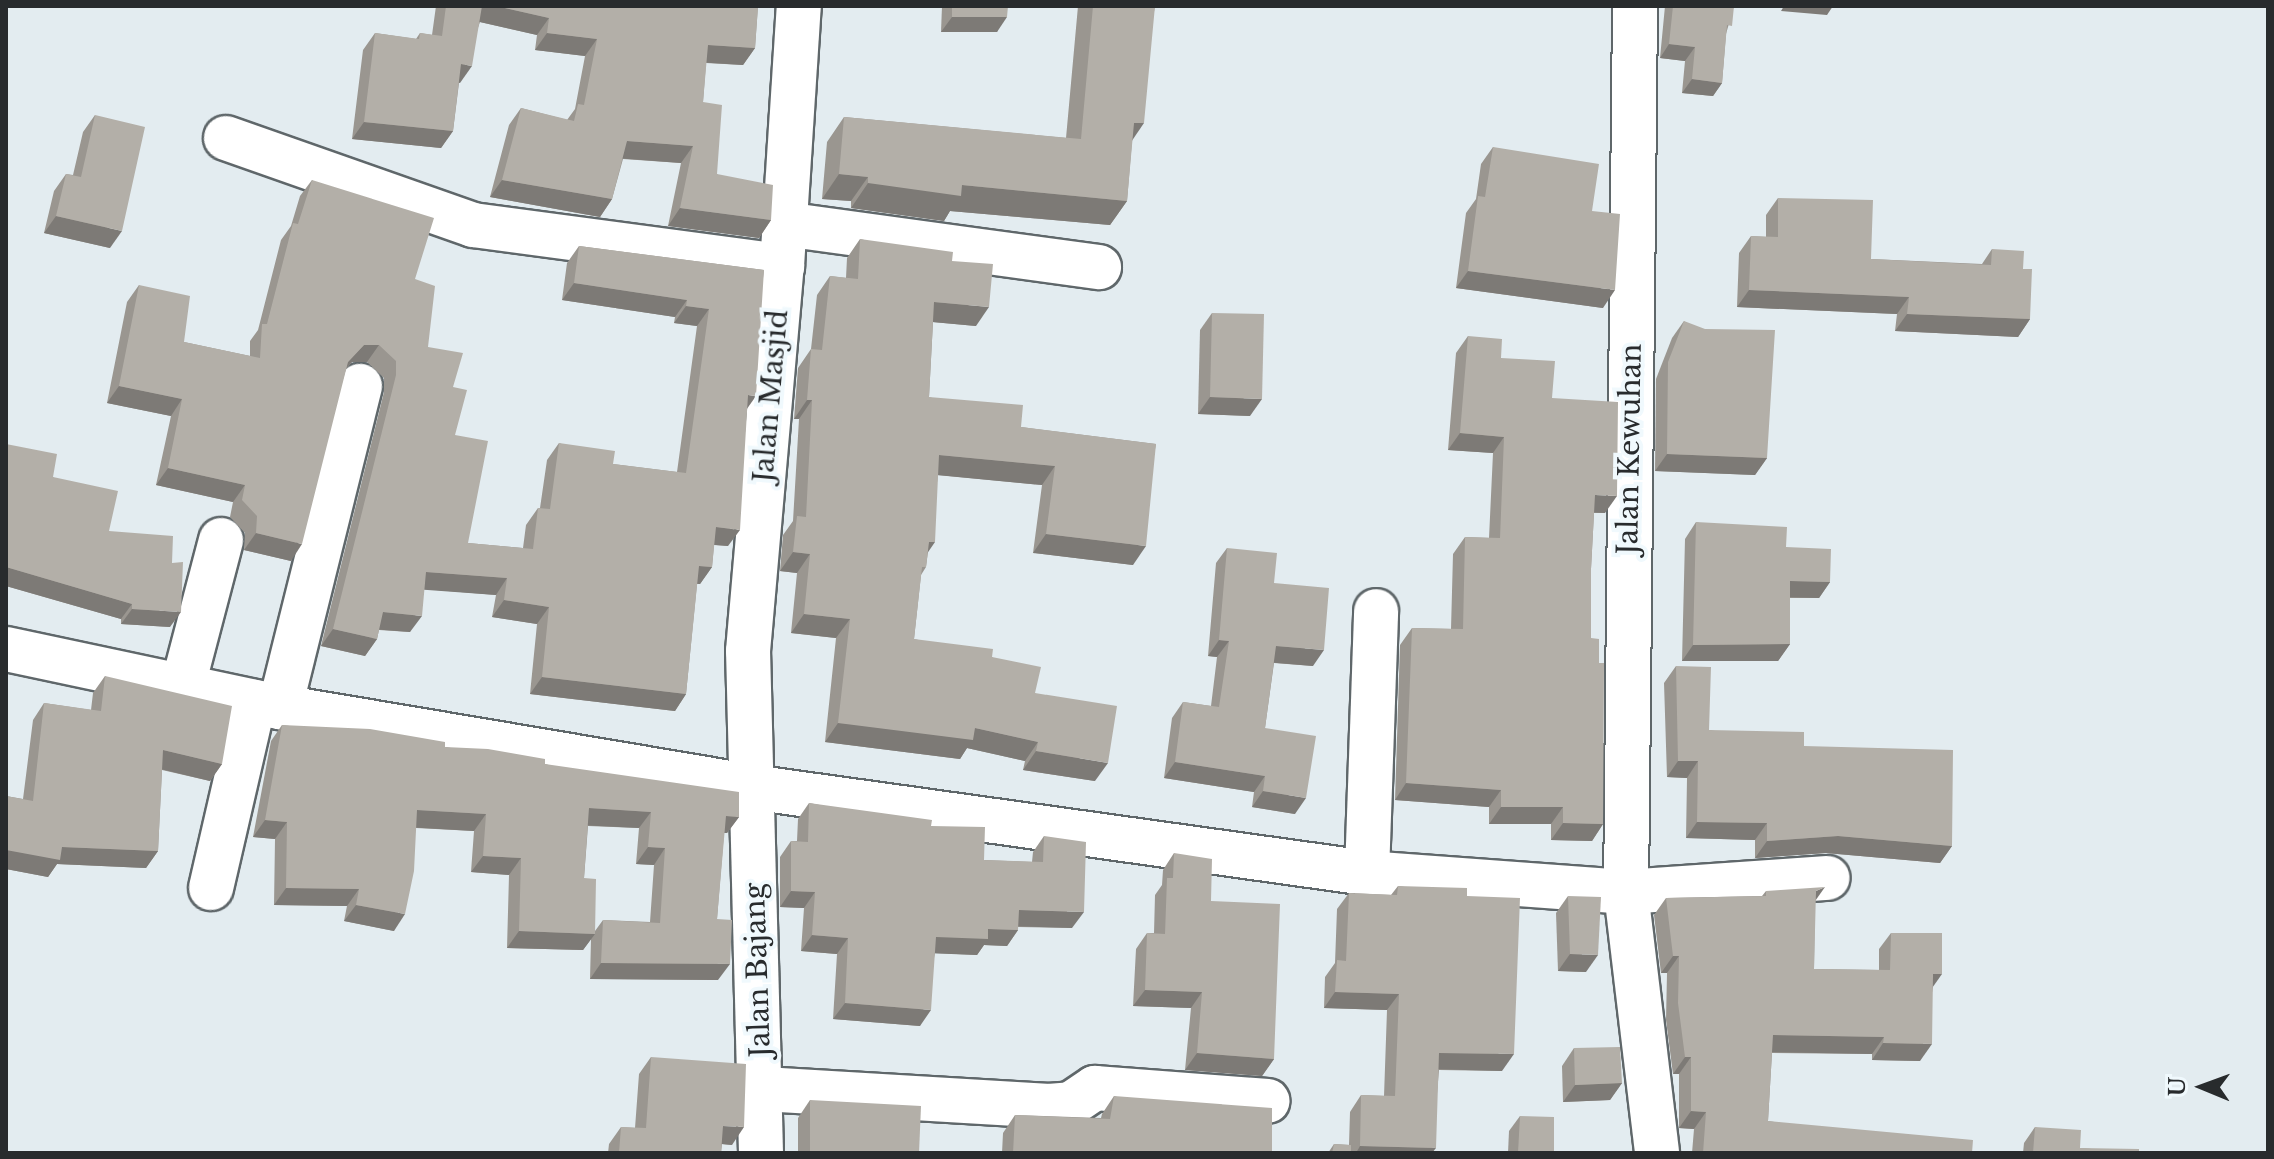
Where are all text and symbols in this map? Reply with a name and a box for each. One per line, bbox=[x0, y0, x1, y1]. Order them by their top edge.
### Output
street label: Jalan Masjid bbox=[747, 308, 795, 484]
street label: Jalan Kewuhan bbox=[1611, 343, 1649, 555]
street label: Jalan Bajang bbox=[738, 882, 778, 1058]
north arrow bbox=[2162, 1047, 2242, 1127]
text: U bbox=[2164, 1077, 2191, 1096]

